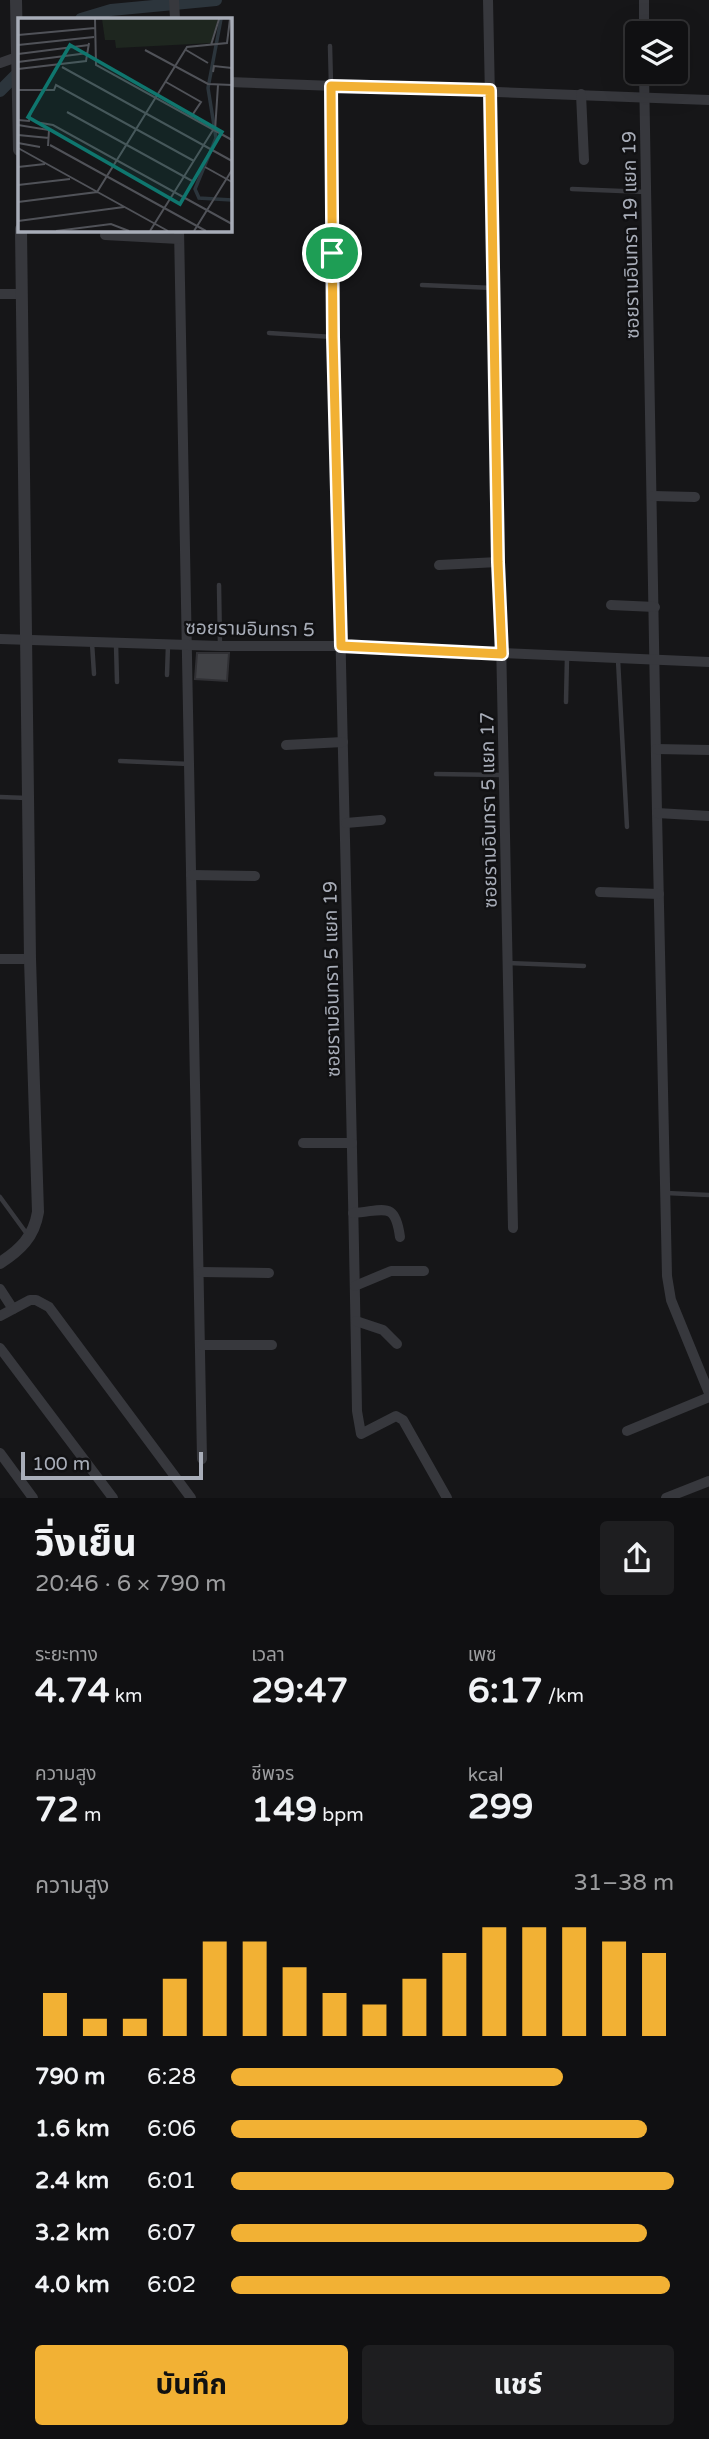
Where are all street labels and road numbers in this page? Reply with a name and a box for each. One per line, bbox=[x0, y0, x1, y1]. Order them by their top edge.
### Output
street label: ซอยรามอินทรา 19 แยก 19 bbox=[618, 131, 644, 339]
street label: ซอยรามอินทรา 5 bbox=[185, 617, 315, 641]
street label: ซอยรามอินทรา 5 แยก 17 bbox=[476, 712, 502, 908]
street label: ซอยรามอินทรา 5 แยก 19 bbox=[319, 881, 345, 1077]

